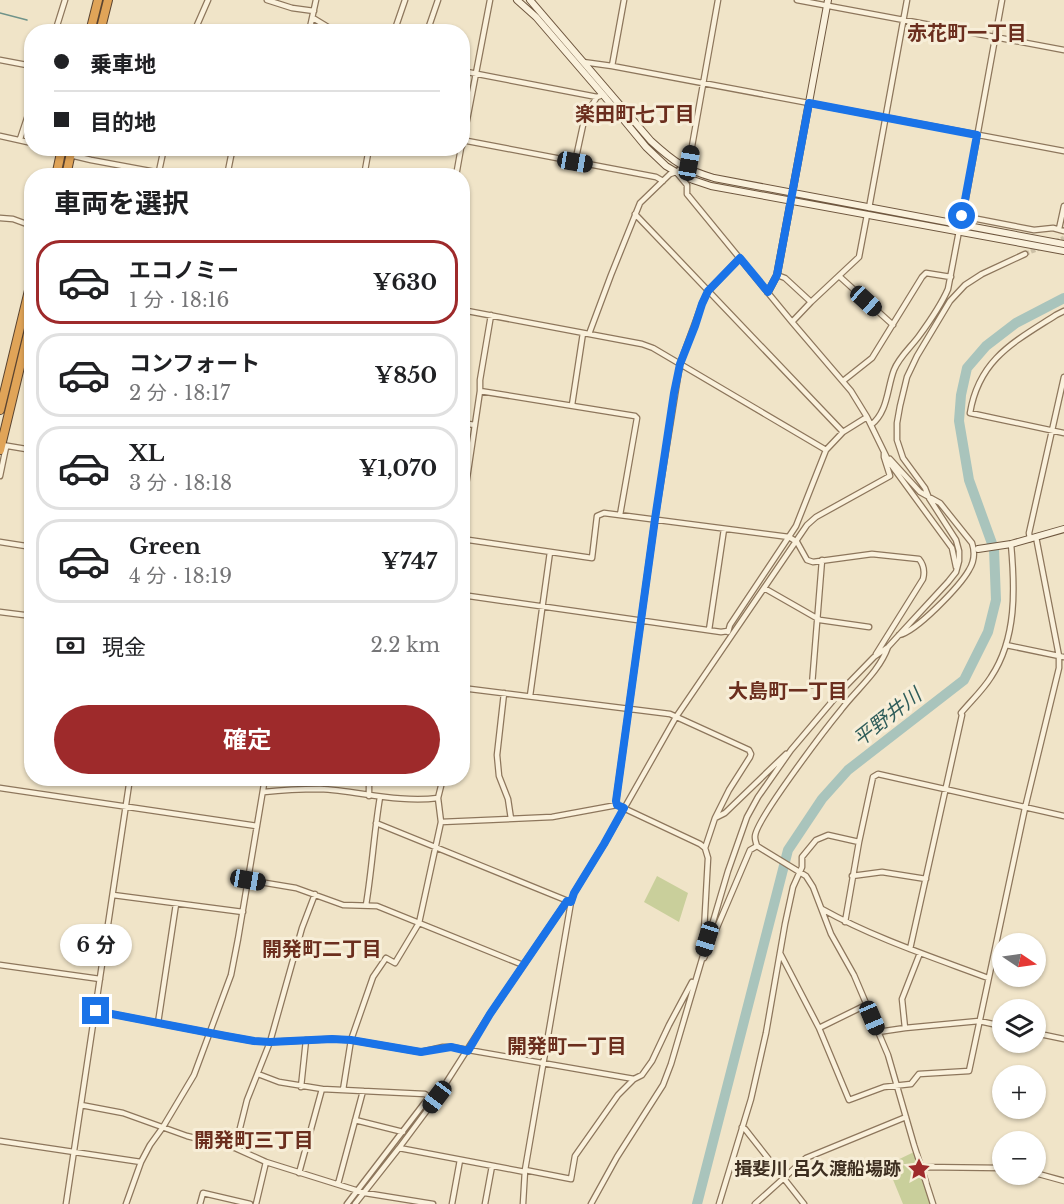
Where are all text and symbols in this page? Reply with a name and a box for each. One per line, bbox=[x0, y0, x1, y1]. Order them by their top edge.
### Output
district label: 赤花町一丁目 bbox=[907, 21, 1027, 45]
text: 乗車地 bbox=[90, 51, 156, 78]
district label: 楽田町七丁目 bbox=[575, 102, 695, 126]
text: 目的地 bbox=[90, 109, 156, 136]
car bbox=[677, 144, 701, 182]
car bbox=[556, 150, 594, 174]
text: 車両を選択 bbox=[54, 187, 189, 220]
route start bbox=[948, 202, 975, 229]
icon: car bbox=[57, 255, 111, 309]
text: エコノミー bbox=[129, 257, 239, 284]
text: ¥630 bbox=[373, 269, 437, 296]
car bbox=[847, 282, 885, 320]
text: 1 分 · 18:16 bbox=[129, 288, 229, 312]
icon: car bbox=[57, 348, 111, 402]
text: コンフォート bbox=[129, 350, 260, 377]
text: ¥850 bbox=[375, 362, 437, 389]
text: 2 分 · 18:17 bbox=[129, 381, 230, 405]
text: XL bbox=[129, 440, 164, 467]
icon: car bbox=[57, 441, 111, 495]
text: ¥1,070 bbox=[359, 455, 437, 482]
text: 3 分 · 18:18 bbox=[129, 471, 232, 495]
text: Green bbox=[129, 533, 201, 560]
icon: car bbox=[57, 534, 111, 588]
text: ¥747 bbox=[381, 548, 437, 575]
text: 4 分 · 18:19 bbox=[129, 564, 232, 588]
icon: cash bbox=[54, 629, 87, 662]
text: 2.2 km bbox=[371, 633, 440, 657]
text: 現金 bbox=[102, 634, 146, 661]
district label: 大島町一丁目 bbox=[728, 679, 848, 703]
water label: 平野井川 bbox=[848, 682, 927, 751]
button: 確定 bbox=[54, 705, 440, 774]
car bbox=[229, 868, 267, 892]
car bbox=[693, 919, 721, 959]
callout: 6 分 bbox=[60, 924, 132, 966]
text: 6 分 bbox=[77, 933, 115, 957]
north arrow bbox=[992, 933, 1046, 987]
map controls bbox=[992, 933, 1046, 1185]
district label: 開発町二丁目 bbox=[262, 937, 382, 961]
route end bbox=[82, 997, 109, 1024]
car bbox=[857, 998, 887, 1038]
button: layers bbox=[992, 999, 1046, 1053]
district label: 開発町一丁目 bbox=[507, 1034, 627, 1058]
button: + bbox=[992, 1065, 1046, 1119]
car bbox=[419, 1077, 455, 1117]
district label: 開発町三丁目 bbox=[194, 1128, 314, 1152]
button: − bbox=[992, 1131, 1046, 1185]
place icon: 揖斐川 呂久渡船場跡 bbox=[906, 1156, 932, 1182]
place label: 揖斐川 呂久渡船場跡 bbox=[734, 1158, 901, 1180]

